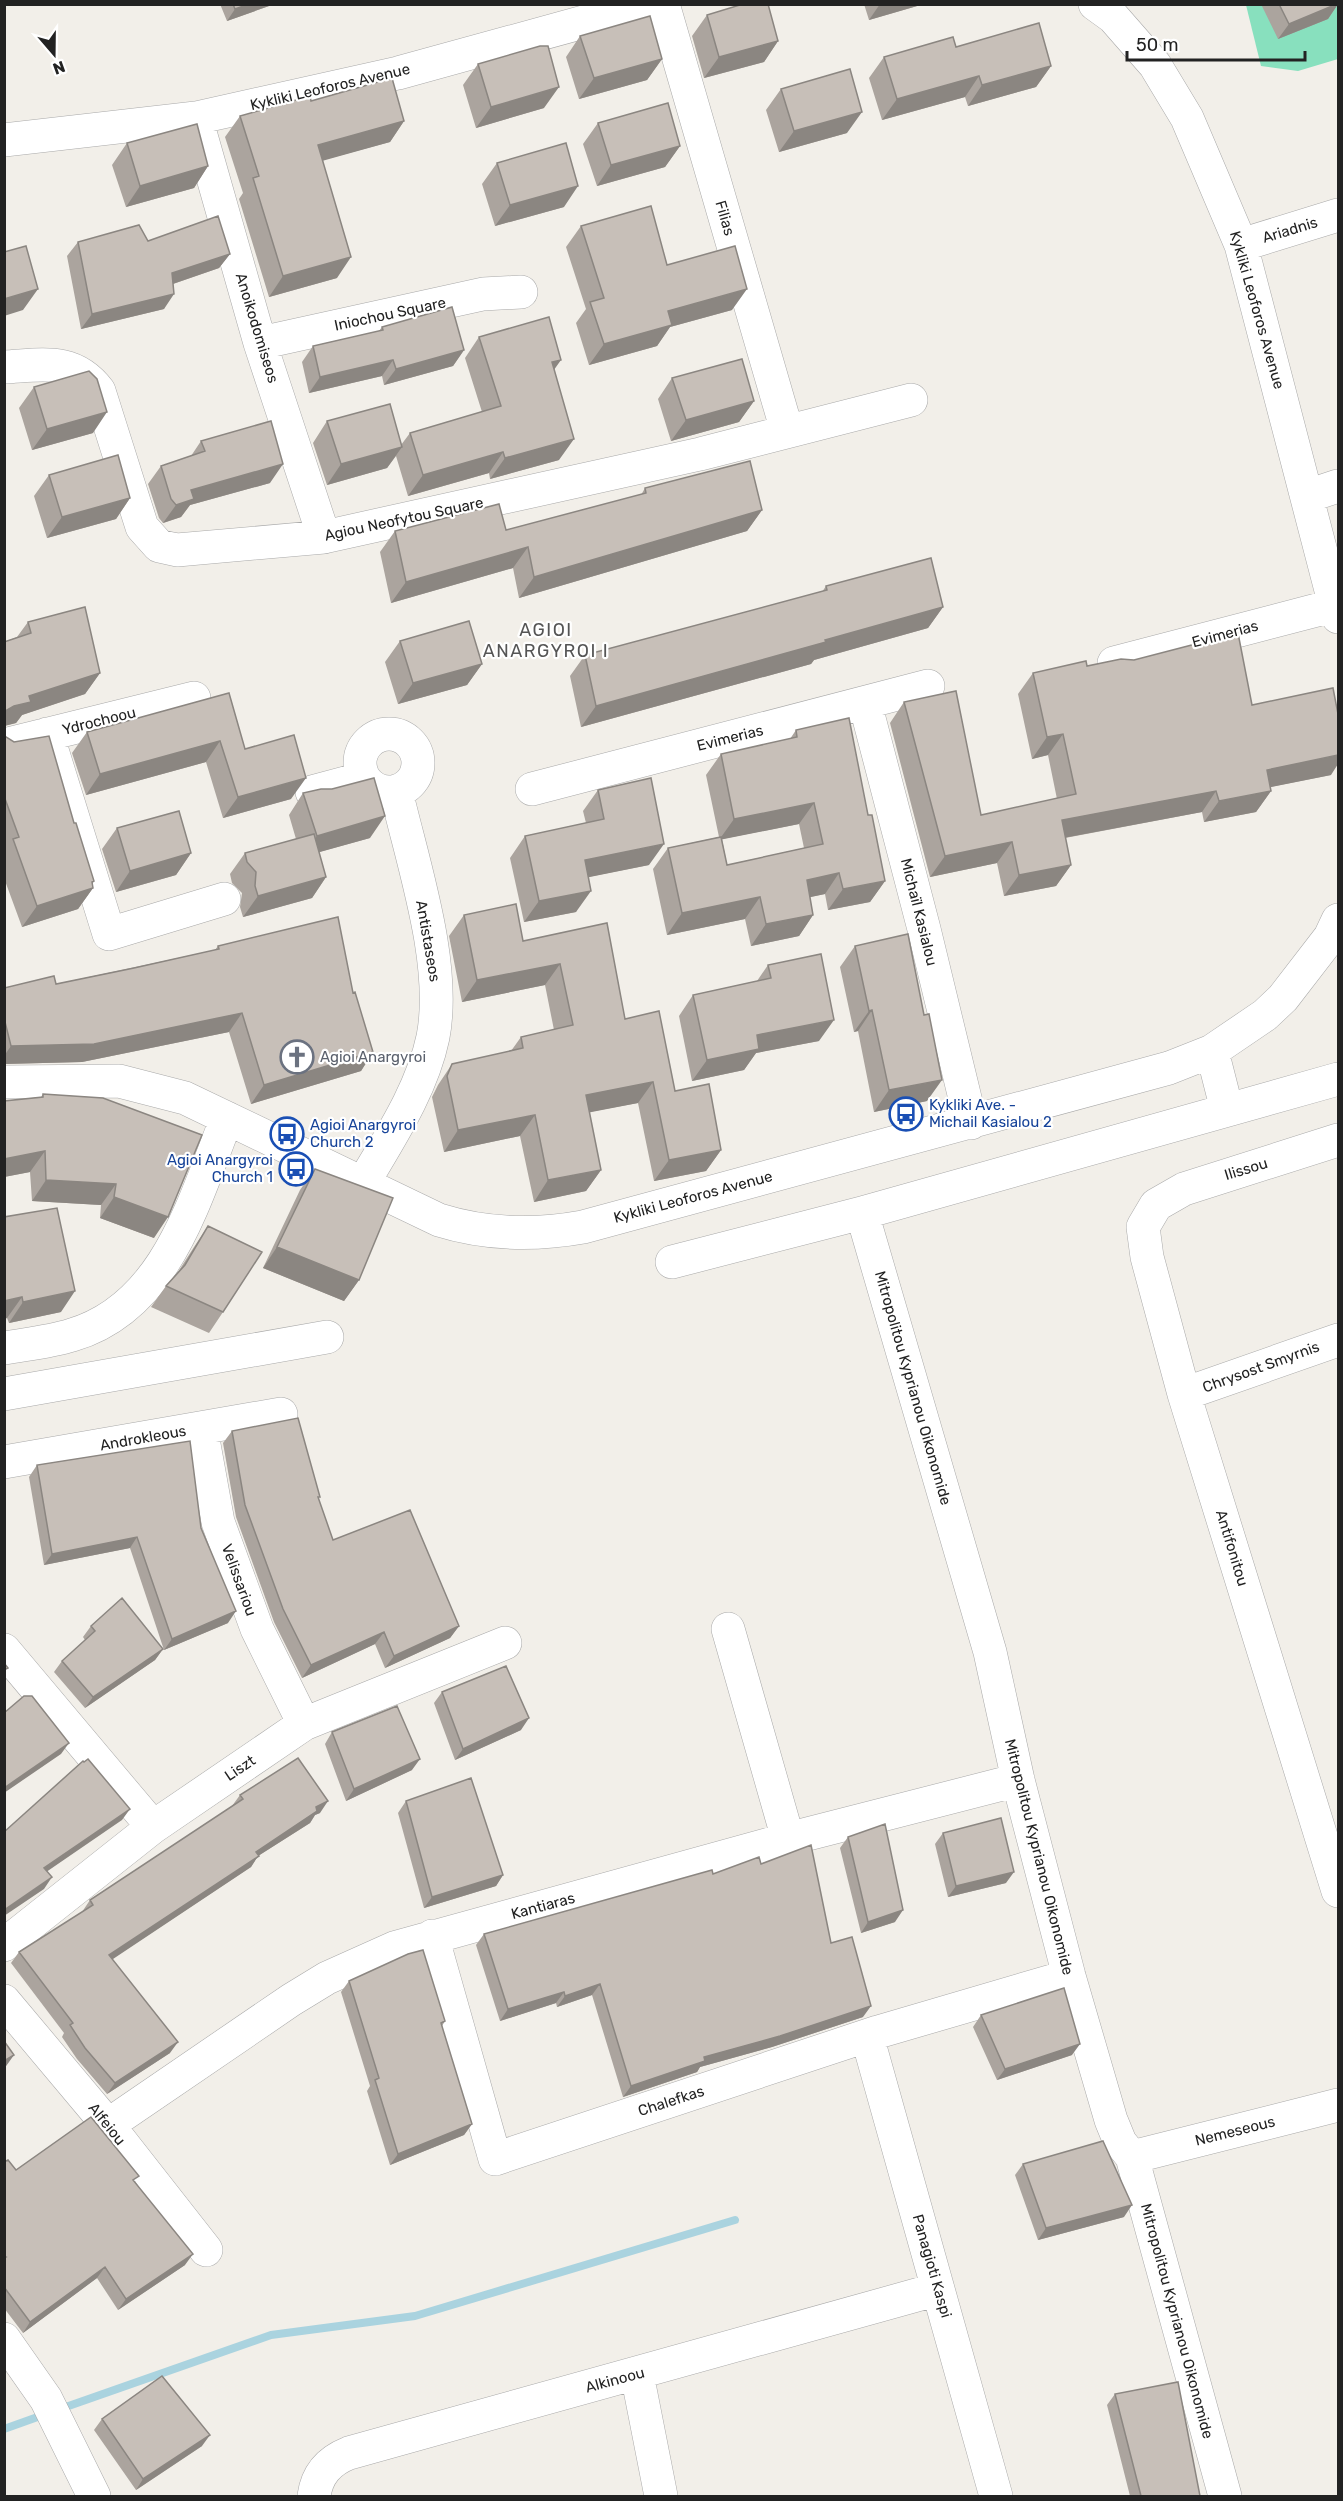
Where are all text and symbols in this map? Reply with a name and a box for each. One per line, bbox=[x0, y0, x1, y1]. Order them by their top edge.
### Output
north arrow bbox=[24, 24, 84, 84]
scale bar bbox=[1127, 24, 1306, 62]
text: 50 m bbox=[1136, 34, 1179, 56]
text: N bbox=[50, 57, 68, 79]
street label: Kykliki Leoforos Avenue bbox=[248, 60, 412, 114]
street label: Filias bbox=[711, 198, 739, 238]
street label: Ariadnis bbox=[1260, 213, 1320, 247]
street label: Kykliki Leoforos Avenue bbox=[1226, 229, 1288, 391]
street label: Anoikodomiseos bbox=[232, 271, 282, 386]
street label: Iniochou Square bbox=[333, 293, 447, 335]
street label: Agiou Neofytou Square bbox=[323, 493, 485, 545]
street label: Evimerias bbox=[1190, 616, 1260, 651]
district label: AGIOI ANARGYROI I bbox=[483, 619, 609, 662]
street label: Ydrochoou bbox=[60, 703, 138, 739]
street label: Evimerias bbox=[695, 721, 765, 755]
street label: Michaïl Kasialou bbox=[897, 856, 941, 968]
street label: Antistaseos bbox=[412, 899, 444, 984]
church icon: Agioi Anargyroi bbox=[279, 1039, 315, 1075]
place label: Agioi Anargyroi bbox=[320, 1048, 426, 1066]
bus stop icon: Kykliki Ave. - Michail Kasialou 2 bbox=[888, 1096, 924, 1132]
place label: Kykliki Ave. - Michail Kasialou 2 bbox=[929, 1096, 1052, 1131]
bus stop icon: Agioi Anargyroi Church 2 bbox=[269, 1116, 305, 1152]
place label: Agioi Anargyroi Church 2 bbox=[310, 1116, 416, 1151]
place label: Agioi Anargyroi Church 1 bbox=[167, 1151, 273, 1186]
bus stop icon: Agioi Anargyroi Church 1 bbox=[278, 1151, 314, 1187]
street label: Ilissou bbox=[1222, 1154, 1270, 1184]
street label: Kykliki Leoforos Avenue bbox=[612, 1167, 774, 1227]
street label: Mitropolitou Kyprianou Oikonomide bbox=[871, 1269, 955, 1507]
street label: Chrysost Smyrnis bbox=[1200, 1337, 1322, 1397]
street label: Androkleous bbox=[98, 1421, 188, 1454]
street label: Antifonitou bbox=[1212, 1508, 1252, 1588]
street label: Velissariou bbox=[218, 1542, 260, 1618]
street label: Mitropolitou Kyprianou Oikonomide bbox=[1001, 1737, 1077, 1977]
street label: Liszt bbox=[221, 1751, 259, 1785]
street label: Kantiaras bbox=[509, 1889, 577, 1923]
street label: Chalefkas bbox=[636, 2082, 707, 2120]
street label: Alfeiou bbox=[85, 2099, 129, 2149]
street label: Nemeseous bbox=[1193, 2112, 1277, 2150]
street label: Mitropolitou Kyprianou Oikonomide bbox=[1137, 2201, 1217, 2441]
street label: Panagioti Kaspi bbox=[909, 2212, 955, 2320]
street label: Alkinoou bbox=[583, 2363, 647, 2397]

